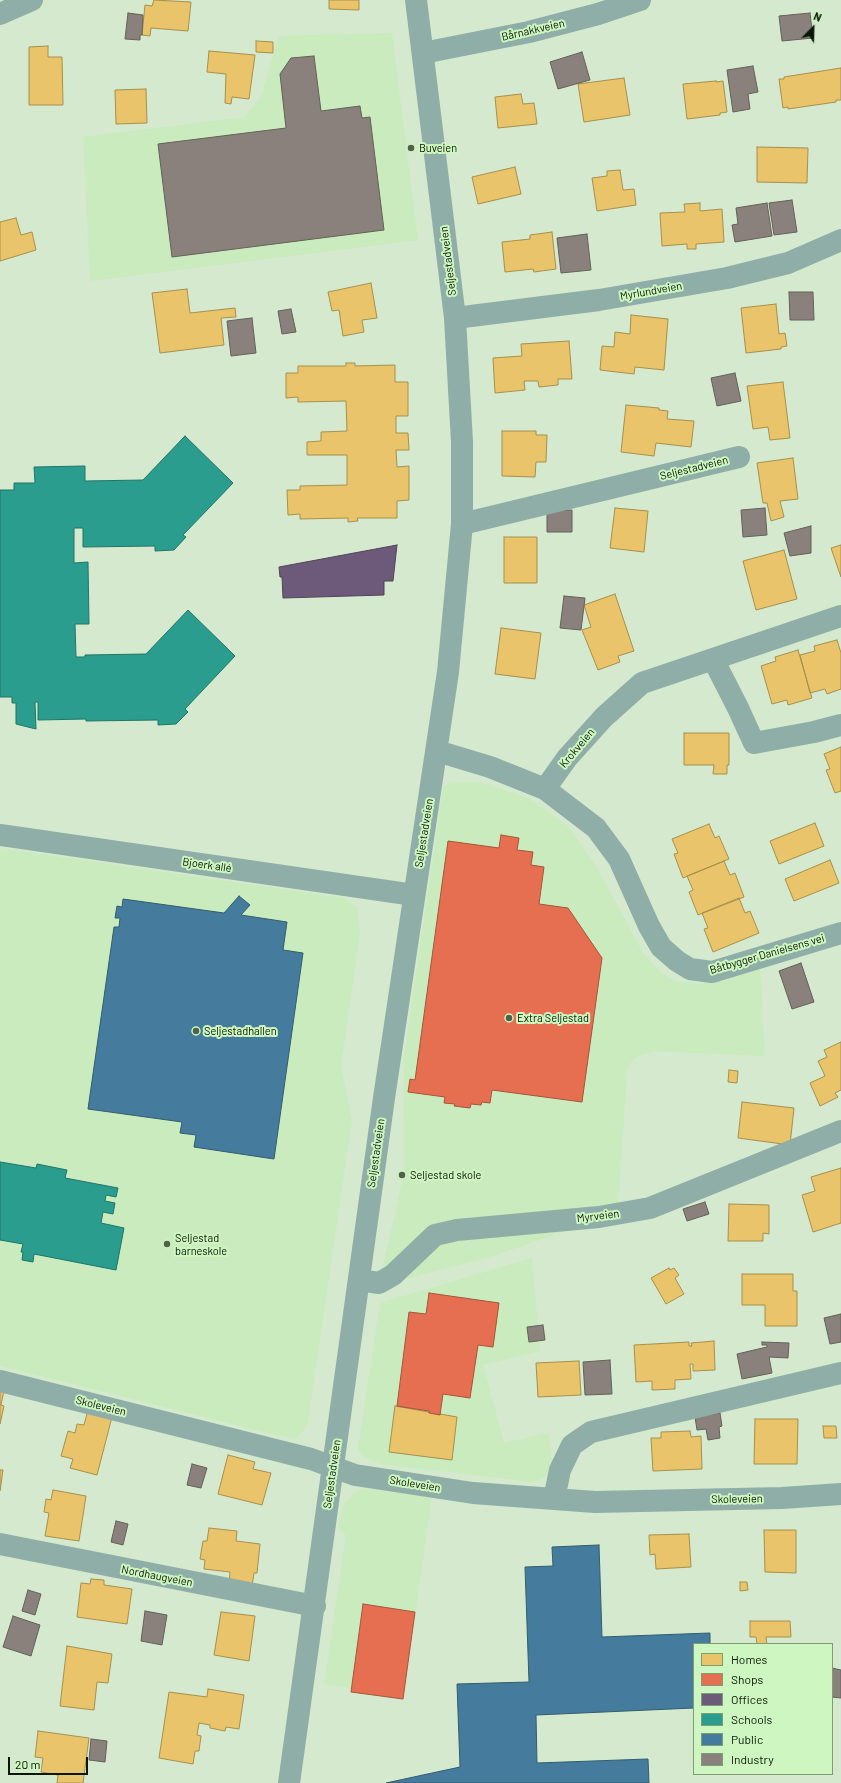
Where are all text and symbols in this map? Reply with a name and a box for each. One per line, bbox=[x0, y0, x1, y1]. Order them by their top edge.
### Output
north arrow bbox=[793, 8, 833, 48]
text: N bbox=[812, 9, 824, 24]
street label: Bårnakkveien bbox=[500, 16, 566, 44]
place label: Buveien bbox=[419, 141, 457, 155]
marker: Buveien bbox=[406, 143, 416, 153]
street label: Seljestadveien bbox=[437, 226, 459, 296]
street label: Myrlundveien bbox=[619, 279, 683, 303]
street label: Seljestadveien bbox=[659, 453, 729, 483]
street label: Krokveien bbox=[557, 725, 597, 771]
street label: Seljestadveien bbox=[412, 798, 436, 868]
street label: Bjoerk allé bbox=[181, 855, 233, 875]
street label: Båtbygger Danielsens vei bbox=[708, 931, 826, 977]
place label: Extra Seljestad bbox=[517, 1011, 589, 1025]
marker: Extra Seljestad bbox=[504, 1013, 514, 1023]
place label: Seljestadhallen bbox=[204, 1024, 277, 1038]
marker: Seljestadhallen bbox=[191, 1026, 201, 1036]
street label: Seljestadveien bbox=[365, 1118, 387, 1188]
place label: Seljestad skole bbox=[410, 1168, 481, 1182]
marker: Seljestad skole bbox=[397, 1170, 407, 1180]
street label: Myrveien bbox=[576, 1207, 620, 1225]
place label: Seljestad barneskole bbox=[175, 1231, 227, 1257]
marker: Seljestad barneskole bbox=[162, 1239, 172, 1249]
street label: Skoleveien bbox=[74, 1393, 128, 1419]
street label: Seljestadveien bbox=[321, 1439, 343, 1509]
street label: Skoleveien bbox=[389, 1473, 441, 1495]
street label: Skoleveien bbox=[711, 1492, 763, 1506]
street label: Nordhaugveien bbox=[120, 1563, 194, 1589]
legend bbox=[693, 1643, 833, 1775]
text: Homes bbox=[731, 1652, 767, 1666]
text: Shops bbox=[731, 1672, 763, 1686]
text: Offices bbox=[731, 1692, 768, 1706]
text: Schools bbox=[731, 1712, 772, 1726]
text: Public bbox=[731, 1732, 763, 1746]
scale bar bbox=[10, 1749, 90, 1775]
text: Industry bbox=[731, 1752, 774, 1766]
text: 20 m bbox=[15, 1757, 41, 1771]

